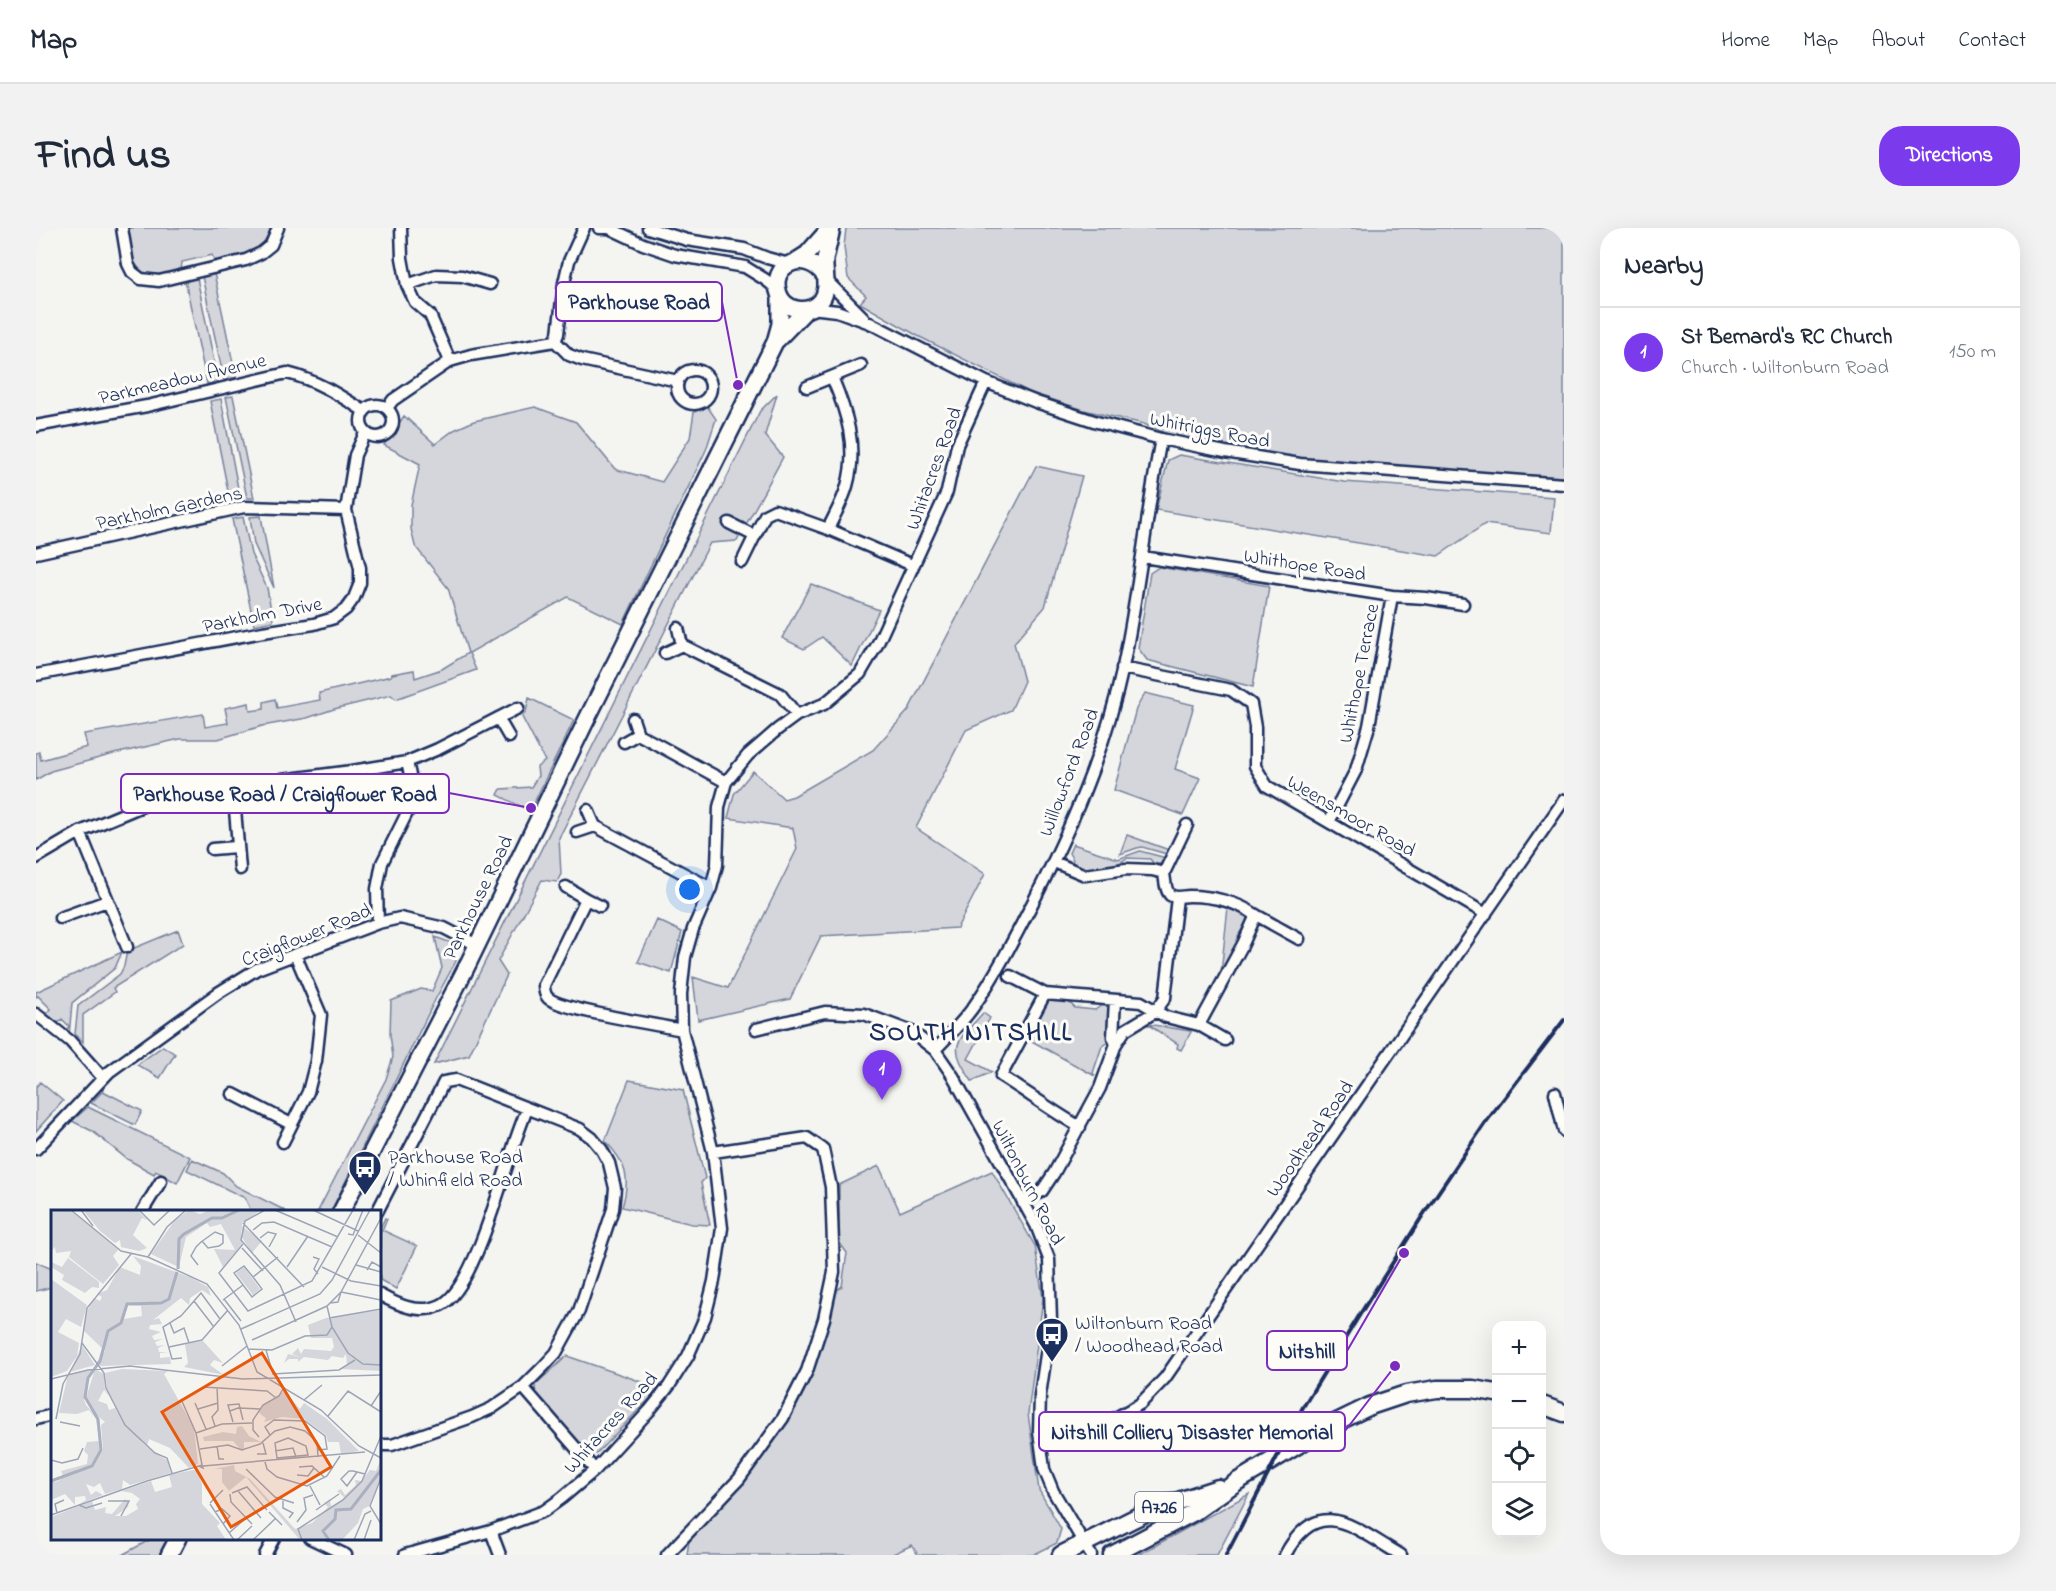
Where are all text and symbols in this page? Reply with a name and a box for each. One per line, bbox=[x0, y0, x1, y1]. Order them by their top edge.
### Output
text: Map bbox=[30, 21, 77, 62]
text: Home bbox=[1721, 26, 1770, 56]
text: Map bbox=[1803, 26, 1838, 56]
text: About bbox=[1871, 26, 1925, 56]
text: Contact bbox=[1958, 26, 2026, 56]
text: Find us bbox=[36, 126, 171, 187]
button: Directions bbox=[1879, 126, 2020, 186]
text: Nearby bbox=[1624, 248, 1703, 286]
callout: Parkhouse Road bbox=[556, 282, 722, 321]
text: Parkhouse Road bbox=[568, 289, 710, 319]
text: St Bernard's RC Church bbox=[1681, 322, 1892, 354]
text: 1 bbox=[1640, 338, 1647, 367]
text: 150 m bbox=[1949, 338, 1996, 367]
street label: Parkmeadow Avenue bbox=[96, 347, 269, 414]
text: Church · Wiltonburn Road bbox=[1681, 354, 1889, 383]
street label: Whitacres Road bbox=[900, 403, 971, 534]
street label: Whitriggs Road bbox=[1147, 406, 1272, 458]
street label: Parkholm Gardens bbox=[94, 480, 245, 539]
street label: Whithope Road bbox=[1241, 542, 1368, 590]
street label: Parkholm Drive bbox=[200, 591, 325, 642]
street label: Whithope Terrace bbox=[1333, 601, 1388, 746]
street label: Willowford Road bbox=[1033, 705, 1108, 841]
street label: Weensmoor Road bbox=[1281, 768, 1421, 866]
callout: Parkhouse Road / Craigflower Road bbox=[121, 774, 449, 813]
text: Parkhouse Road / Craigflower Road bbox=[133, 781, 437, 813]
street label: Parkhouse Road bbox=[437, 831, 522, 965]
your location bbox=[675, 875, 704, 904]
street label: Craigflower Road bbox=[238, 897, 377, 977]
district label: SOUTH NITSHILL bbox=[869, 1015, 1073, 1053]
pin: 1 bbox=[862, 1050, 902, 1100]
street label: Woodhead Road bbox=[1260, 1075, 1362, 1204]
street label: Wiltonburn Road bbox=[983, 1116, 1071, 1251]
place label: Parkhouse Road / Whinfield Road bbox=[388, 1144, 523, 1196]
bus stop icon: Parkhouse Road / Whinfield Road bbox=[347, 1149, 383, 1196]
inset map bbox=[51, 1210, 381, 1540]
place label: Wiltonburn Road / Woodhead Road bbox=[1075, 1310, 1223, 1362]
bus stop icon: Wiltonburn Road / Woodhead Road bbox=[1034, 1316, 1070, 1363]
map controls bbox=[1492, 1321, 1546, 1537]
button: + bbox=[1492, 1321, 1546, 1375]
callout: Nitshill bbox=[1267, 1331, 1347, 1370]
text: Nitshill bbox=[1279, 1338, 1336, 1368]
street label: Whitacres Road bbox=[558, 1366, 666, 1481]
button: − bbox=[1492, 1375, 1546, 1429]
callout: Nitshill Colliery Disaster Memorial bbox=[1039, 1412, 1345, 1451]
text: Nitshill Colliery Disaster Memorial bbox=[1051, 1419, 1333, 1451]
button: locate bbox=[1492, 1429, 1546, 1483]
button: layers bbox=[1492, 1483, 1546, 1537]
road number: A726 bbox=[1135, 1492, 1183, 1522]

